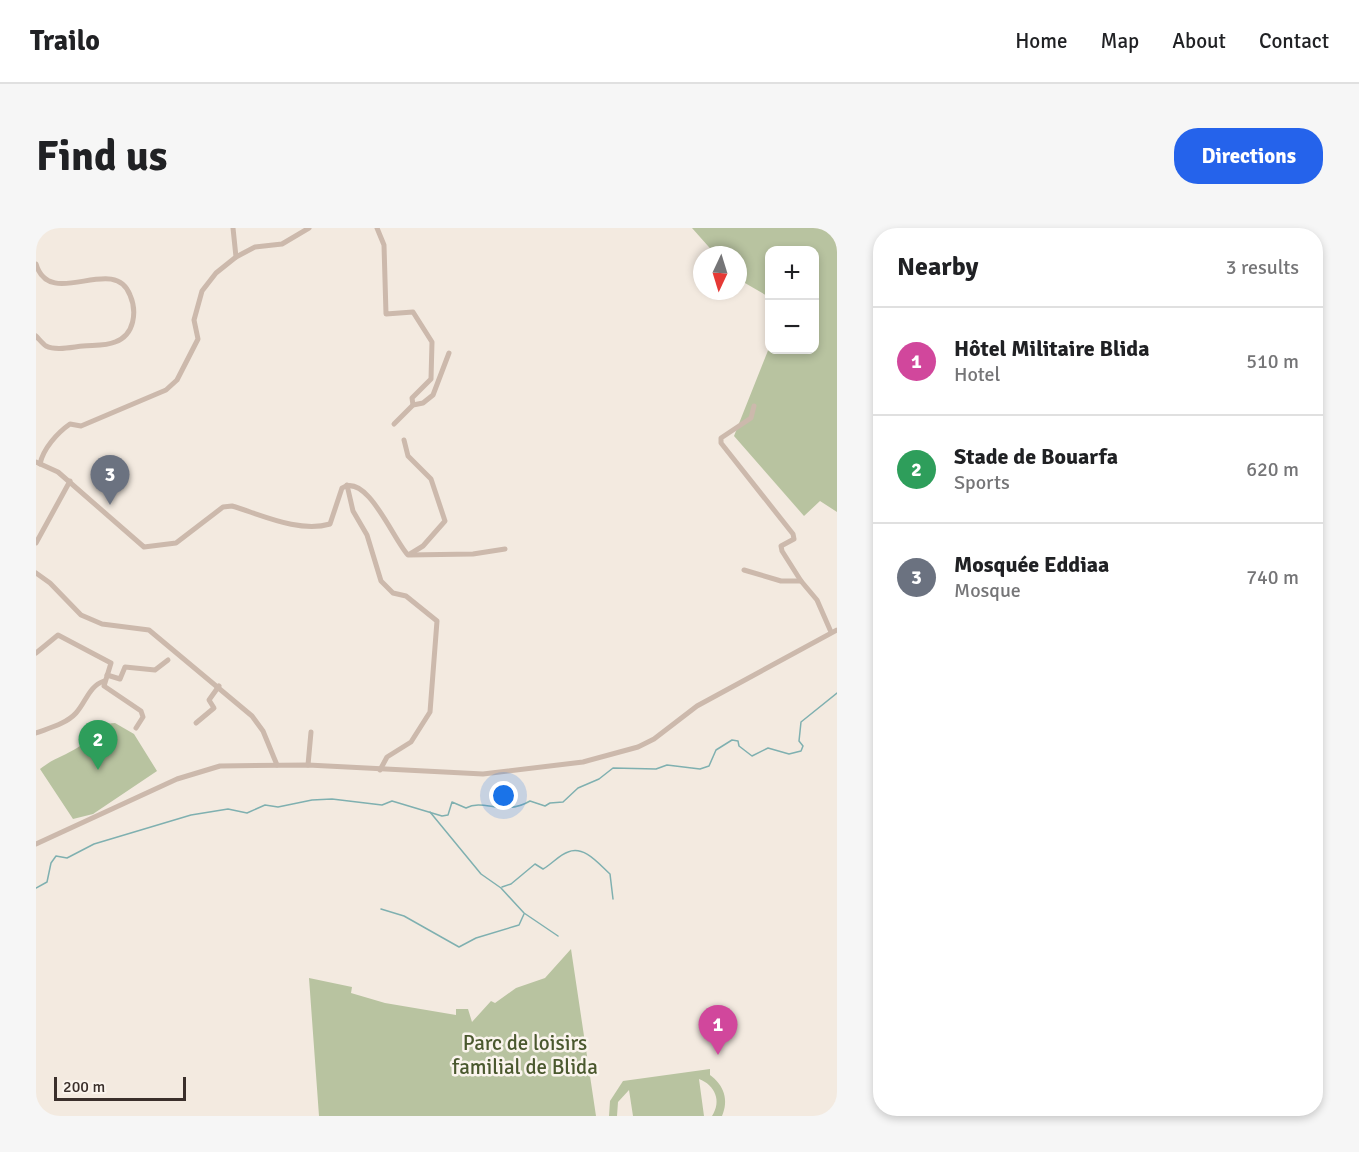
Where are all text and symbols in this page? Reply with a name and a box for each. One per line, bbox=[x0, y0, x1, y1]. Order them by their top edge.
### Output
text: Trailo bbox=[30, 24, 100, 58]
text: Home bbox=[1015, 28, 1068, 54]
text: Map bbox=[1101, 28, 1139, 54]
text: About bbox=[1172, 28, 1226, 54]
text: Contact bbox=[1259, 28, 1329, 54]
button: Directions bbox=[1174, 128, 1323, 184]
text: Find us bbox=[36, 131, 167, 182]
north arrow bbox=[693, 246, 747, 300]
map controls bbox=[765, 246, 819, 354]
button: + bbox=[765, 246, 819, 300]
text: Nearby bbox=[897, 251, 978, 283]
text: 3 results bbox=[1226, 255, 1299, 280]
button: − bbox=[765, 300, 819, 354]
text: Hôtel Militaire Blida bbox=[954, 335, 1149, 362]
text: 1 bbox=[911, 349, 922, 374]
text: 510 m bbox=[1246, 349, 1299, 374]
text: Hotel bbox=[954, 362, 1000, 387]
text: Stade de Bouarfa bbox=[954, 443, 1118, 470]
pin: 3 bbox=[90, 456, 130, 505]
text: 2 bbox=[911, 457, 922, 482]
text: 620 m bbox=[1246, 457, 1299, 482]
text: Sports bbox=[954, 470, 1010, 495]
text: Mosquée Eddiaa bbox=[954, 551, 1109, 578]
text: 3 bbox=[911, 565, 922, 590]
text: 740 m bbox=[1246, 565, 1299, 590]
text: Mosque bbox=[954, 578, 1021, 603]
pin: 2 bbox=[78, 720, 118, 770]
your location bbox=[489, 781, 518, 810]
pin: 1 bbox=[698, 1006, 738, 1055]
park label: Parc de loisirs familial de Blida bbox=[452, 1030, 598, 1080]
scale bar bbox=[54, 1074, 186, 1102]
text: 200 m bbox=[63, 1077, 105, 1097]

